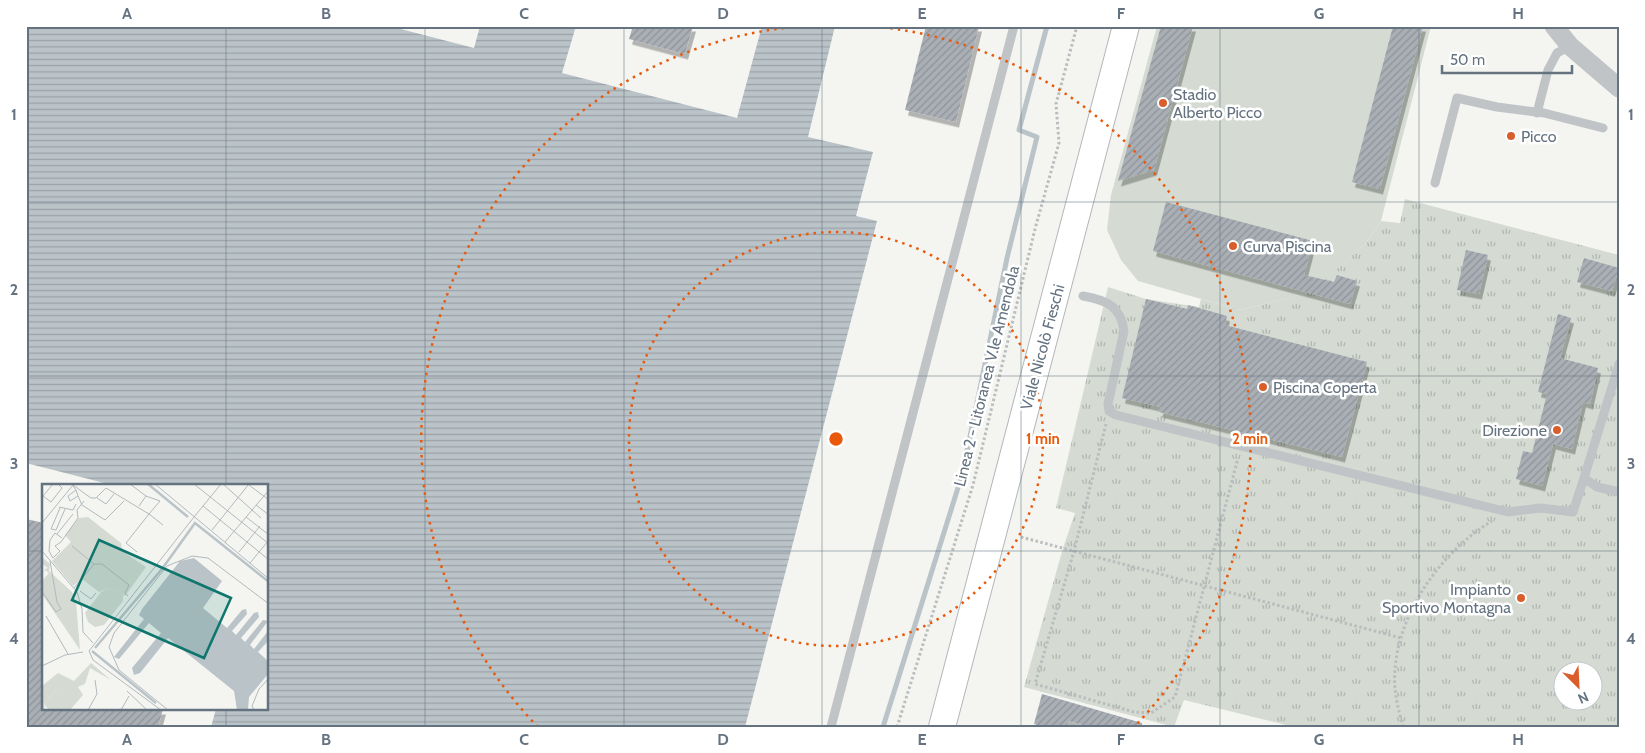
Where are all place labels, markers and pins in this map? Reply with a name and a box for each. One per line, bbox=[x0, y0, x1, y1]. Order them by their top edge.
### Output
place label: Stadio Alberto Picco bbox=[1173, 85, 1262, 122]
marker: Stadio Alberto Picco bbox=[1157, 97, 1169, 109]
place label: Picco bbox=[1521, 127, 1557, 146]
marker: Picco bbox=[1505, 130, 1517, 142]
place label: Curva Piscina bbox=[1243, 237, 1332, 256]
marker: Curva Piscina bbox=[1227, 240, 1239, 252]
place label: Piscina Coperta bbox=[1273, 378, 1377, 397]
marker: Piscina Coperta bbox=[1257, 381, 1269, 393]
place label: Direzione bbox=[1482, 421, 1547, 440]
marker: Direzione bbox=[1551, 424, 1563, 436]
centre of rings bbox=[827, 430, 845, 448]
place label: Impianto Sportivo Montagna bbox=[1382, 580, 1511, 617]
marker: Impianto Sportivo Montagna bbox=[1515, 592, 1527, 604]

